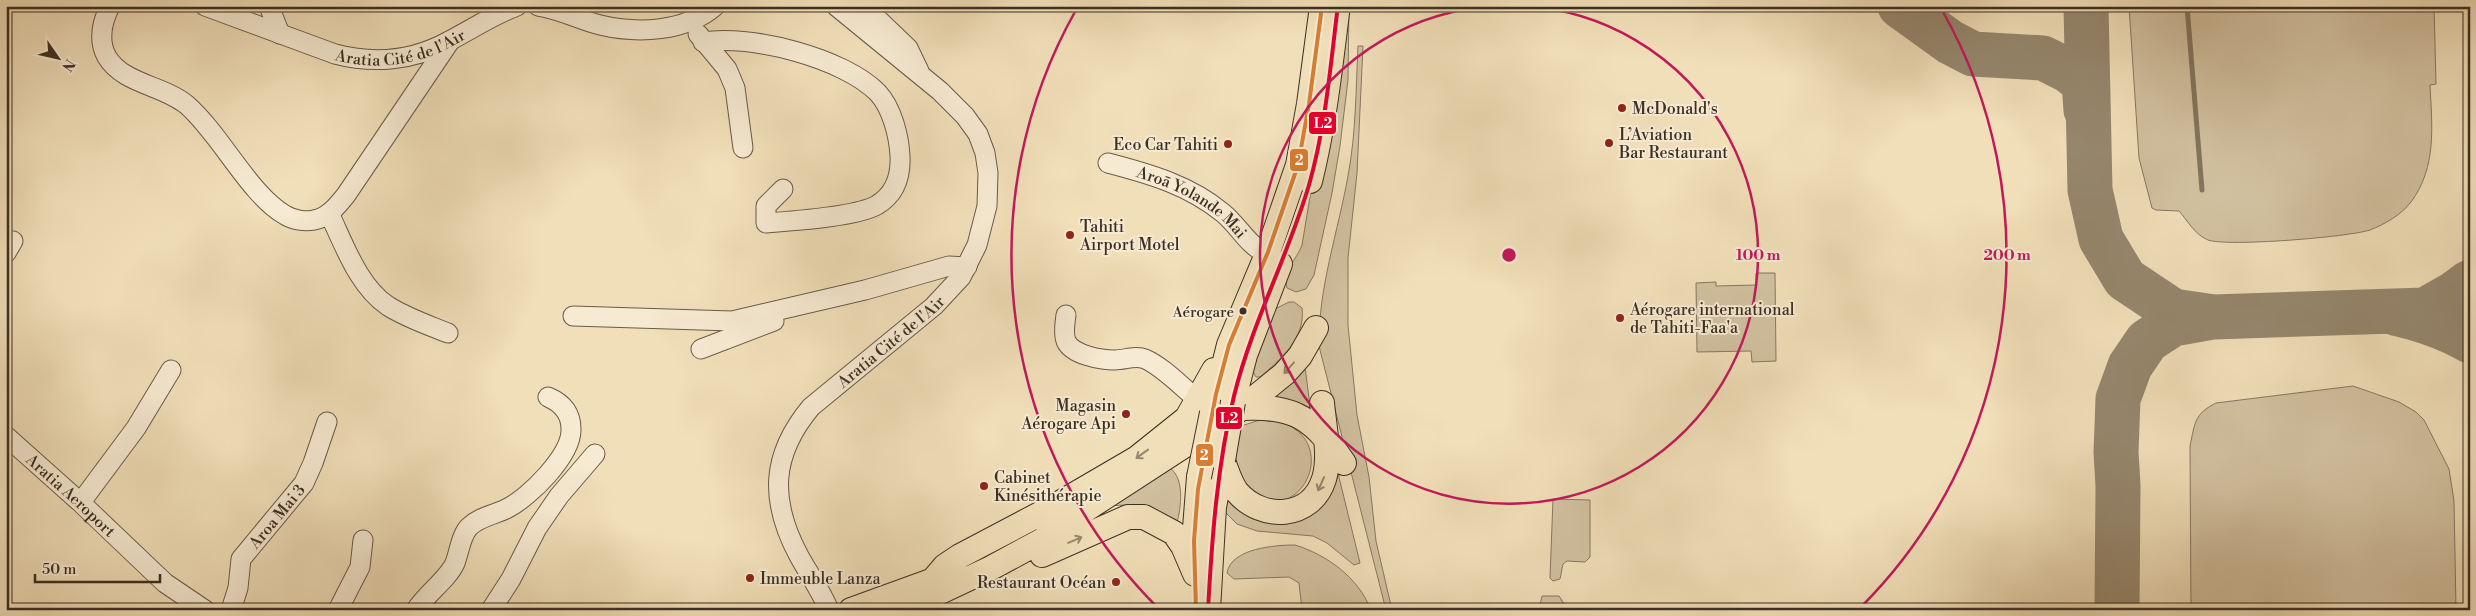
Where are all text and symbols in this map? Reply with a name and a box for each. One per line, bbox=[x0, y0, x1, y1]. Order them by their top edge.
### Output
street label: Aratia Cité de l'Air bbox=[332, 25, 469, 71]
north arrow bbox=[32, 32, 82, 82]
text: N bbox=[57, 55, 79, 74]
place label: McDonald's bbox=[1632, 99, 1718, 119]
marker: McDonald's bbox=[1616, 102, 1628, 114]
line badge: L2 bbox=[1308, 111, 1337, 135]
text: L2 bbox=[1314, 115, 1332, 133]
place label: L’Aviation Bar Restaurant bbox=[1618, 125, 1728, 163]
place label: Eco Car Tahiti bbox=[1113, 135, 1218, 155]
marker: L’Aviation Bar Restaurant bbox=[1603, 137, 1615, 149]
marker: Eco Car Tahiti bbox=[1222, 138, 1234, 150]
line badge: 2 bbox=[1289, 148, 1309, 172]
text: 2 bbox=[1295, 152, 1304, 170]
street label: Aroā Yolande Mai bbox=[1133, 162, 1251, 243]
place label: Tahiti Airport Motel bbox=[1079, 217, 1180, 255]
marker: Tahiti Airport Motel bbox=[1064, 229, 1076, 241]
centre of rings bbox=[1500, 246, 1518, 264]
text: 100 m bbox=[1736, 246, 1781, 265]
text: 200 m bbox=[1983, 246, 2031, 265]
street label: Aratia Cité de l'Air bbox=[833, 292, 949, 393]
place label: Aérogare international de Tahiti-Faa'a bbox=[1629, 300, 1795, 338]
place label: Aérogare bbox=[1171, 303, 1234, 322]
marker: Aérogare bbox=[1238, 306, 1248, 316]
marker: Aérogare international de Tahiti-Faa'a bbox=[1614, 312, 1626, 324]
one-way arrow bbox=[1283, 361, 1295, 374]
place label: Magasin Aérogare Api bbox=[1021, 396, 1116, 434]
line badge: L2 bbox=[1215, 406, 1243, 430]
marker: Magasin Aérogare Api bbox=[1120, 408, 1132, 420]
text: L2 bbox=[1220, 410, 1238, 428]
line badge: 2 bbox=[1195, 443, 1214, 467]
text: 2 bbox=[1200, 447, 1209, 465]
street label: Aratia Aeroport bbox=[21, 449, 120, 542]
one-way arrow bbox=[1135, 449, 1149, 459]
place label: Cabinet Kinésithérapie bbox=[994, 468, 1102, 506]
one-way arrow bbox=[1315, 476, 1325, 491]
street label: Aroa Mai 3 bbox=[244, 480, 310, 554]
marker: Cabinet Kinésithérapie bbox=[978, 480, 990, 492]
one-way arrow bbox=[1067, 534, 1082, 544]
scale bar bbox=[35, 551, 160, 583]
text: 50 m bbox=[42, 560, 76, 579]
place label: Immeuble Lanza bbox=[760, 569, 881, 589]
marker: Immeuble Lanza bbox=[744, 572, 756, 584]
place label: Restaurant Océan bbox=[977, 573, 1106, 593]
marker: Restaurant Océan bbox=[1110, 576, 1122, 588]

